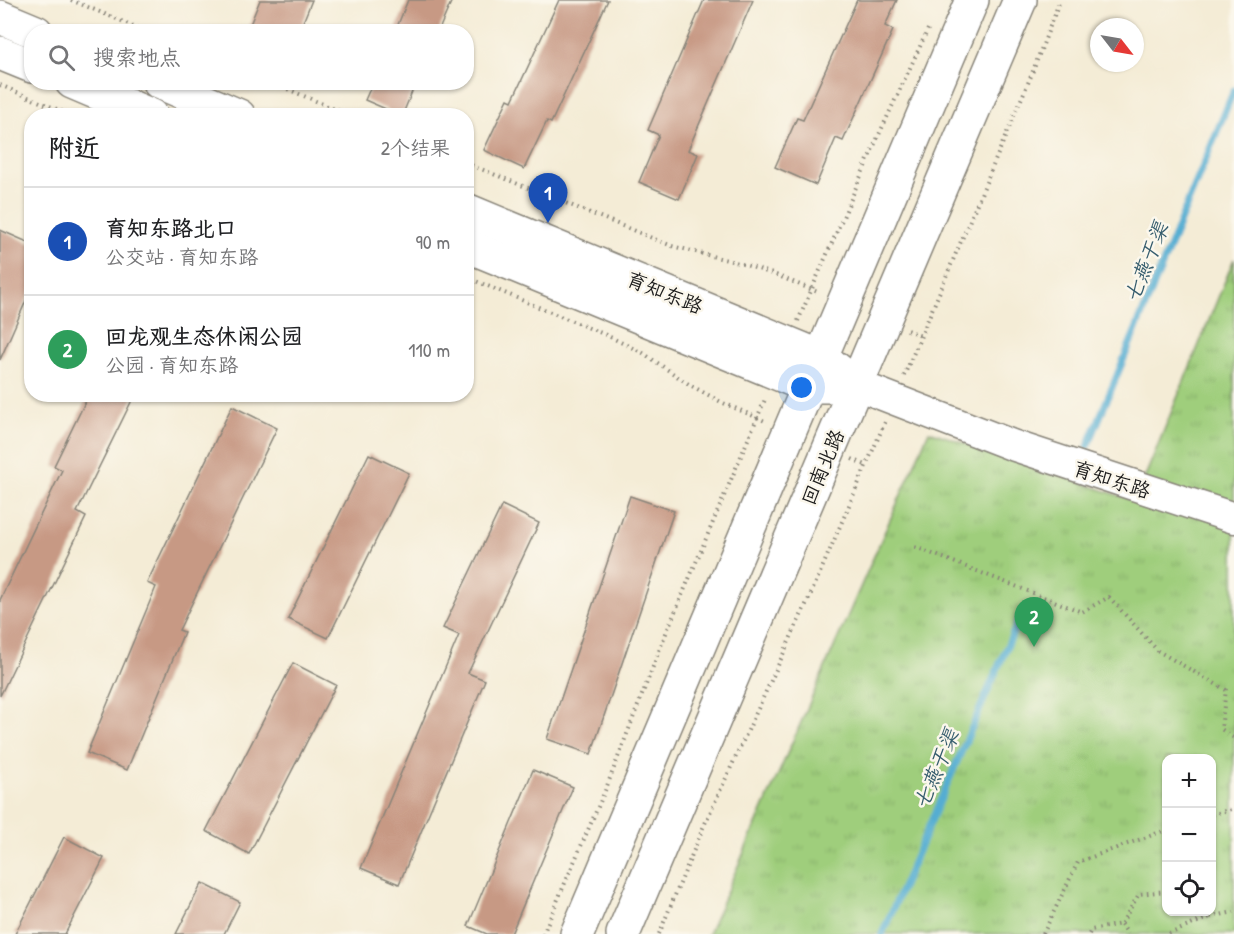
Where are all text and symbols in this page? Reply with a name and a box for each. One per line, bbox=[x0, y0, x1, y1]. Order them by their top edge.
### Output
north arrow bbox=[1090, 18, 1144, 72]
search box bbox=[24, 24, 474, 90]
icon: search bbox=[45, 41, 78, 74]
text: 搜索地点 bbox=[93, 42, 181, 72]
text: 附近 bbox=[48, 130, 100, 165]
text: 2个结果 bbox=[381, 134, 450, 161]
pin: 1 bbox=[528, 174, 568, 223]
text: 育知东路北口 bbox=[105, 213, 237, 243]
water label: 七燕干渠 bbox=[1117, 216, 1176, 306]
text: 1 bbox=[64, 228, 71, 255]
text: 90 m bbox=[416, 228, 450, 255]
text: 公交站 · 育知东路 bbox=[105, 243, 258, 270]
street label: 育知东路 bbox=[623, 264, 708, 320]
text: 回龙观生态休闲公园 bbox=[105, 321, 303, 351]
text: 2 bbox=[63, 336, 72, 363]
text: 110 m bbox=[408, 336, 450, 363]
text: 公园 · 育知东路 bbox=[105, 351, 238, 378]
your location bbox=[787, 373, 816, 402]
street label: 回南北路 bbox=[794, 424, 850, 509]
street label: 育知东路 bbox=[1070, 454, 1155, 505]
pin: 2 bbox=[1014, 598, 1054, 647]
water label: 七燕干渠 bbox=[906, 723, 967, 813]
map controls bbox=[1162, 754, 1216, 916]
button: + bbox=[1162, 754, 1216, 808]
button: − bbox=[1162, 808, 1216, 862]
button: locate bbox=[1162, 862, 1216, 916]

